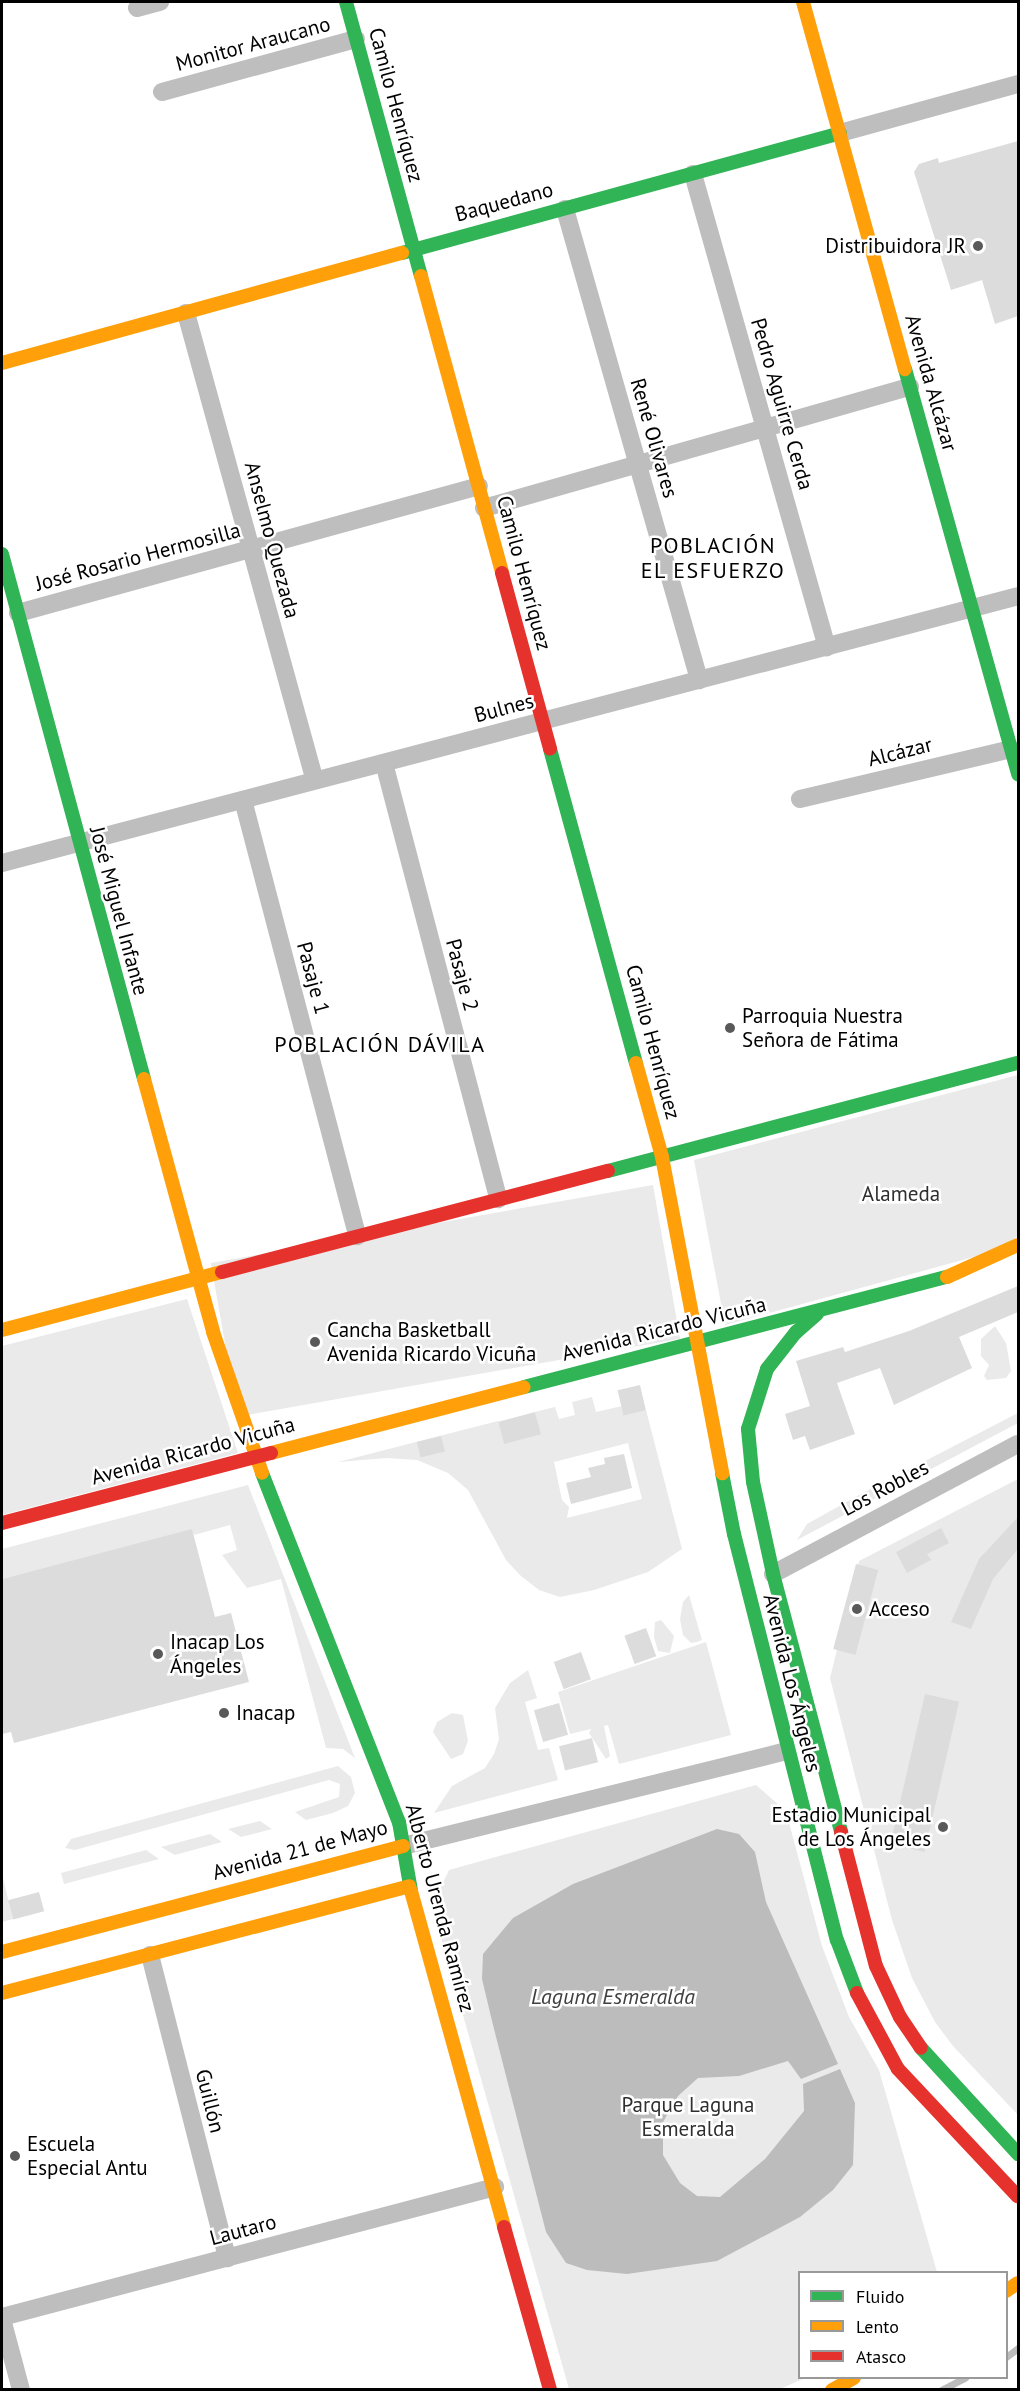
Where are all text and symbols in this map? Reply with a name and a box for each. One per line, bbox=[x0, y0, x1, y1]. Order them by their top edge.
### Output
street label: Monitor Araucano bbox=[173, 11, 333, 77]
street label: Camilo Henríquez bbox=[363, 25, 429, 185]
street label: Baquedano bbox=[452, 177, 556, 227]
place label: Distribuidora JR bbox=[825, 233, 966, 259]
marker: Distribuidora JR bbox=[971, 239, 985, 253]
street label: Avenida Alcázar bbox=[899, 311, 963, 455]
street label: Pedro Aguirre Cerda bbox=[745, 315, 819, 493]
street label: René Olivares bbox=[625, 375, 683, 501]
street label: Anselmo Quezada bbox=[239, 459, 305, 621]
street label: Camilo Henríquez bbox=[491, 493, 557, 653]
street label: José Rosario Hermosilla bbox=[33, 517, 243, 597]
district label: POBLACIÓN EL ESFUERZO bbox=[640, 532, 786, 584]
street label: Bulnes bbox=[471, 688, 537, 728]
street label: Alcázar bbox=[865, 732, 935, 772]
street label: José Miguel Infante bbox=[84, 824, 154, 998]
street label: Pasaje 2 bbox=[440, 936, 484, 1014]
street label: Pasaje 1 bbox=[291, 939, 335, 1017]
street label: Camilo Henríquez bbox=[620, 962, 686, 1122]
place label: Parroquia Nuestra Señora de Fátima bbox=[742, 1003, 903, 1053]
marker: Parroquia Nuestra Señora de Fátima bbox=[723, 1021, 737, 1035]
district label: POBLACIÓN DÁVILA bbox=[274, 1032, 486, 1058]
park label: Alameda bbox=[862, 1181, 940, 1207]
street label: Avenida Ricardo Vicuña bbox=[559, 1291, 769, 1367]
place label: Cancha Basketball Avenida Ricardo Vicuña bbox=[327, 1317, 537, 1367]
marker: Cancha Basketball Avenida Ricardo Vicuña bbox=[308, 1335, 322, 1349]
street label: Avenida Ricardo Vicuña bbox=[88, 1412, 298, 1490]
street label: Los Robles bbox=[837, 1455, 933, 1521]
street label: Avenida Los Ángeles bbox=[758, 1591, 826, 1775]
place label: Acceso bbox=[869, 1596, 930, 1622]
marker: Acceso bbox=[850, 1602, 864, 1616]
place label: Inacap Los Ángeles bbox=[170, 1629, 265, 1679]
marker: Inacap Los Ángeles bbox=[151, 1647, 165, 1661]
place label: Inacap bbox=[236, 1700, 295, 1726]
marker: Inacap bbox=[217, 1706, 231, 1720]
street label: Alberto Urenda Ramírez bbox=[400, 1801, 480, 2015]
place label: Estadio Municipal de Los Ángeles bbox=[772, 1802, 931, 1852]
street label: Avenida 21 de Mayo bbox=[210, 1814, 390, 1886]
marker: Estadio Municipal de Los Ángeles bbox=[936, 1820, 950, 1834]
water label: Laguna Esmeralda bbox=[531, 1984, 695, 2010]
street label: Guillón bbox=[190, 2067, 230, 2135]
park label: Parque Laguna Esmeralda bbox=[622, 2092, 754, 2142]
place label: Escuela Especial Antu bbox=[27, 2131, 148, 2181]
marker: Escuela Especial Antu bbox=[8, 2149, 22, 2163]
street label: Lautaro bbox=[207, 2209, 279, 2251]
legend bbox=[798, 2271, 1008, 2379]
text: Fluido bbox=[856, 2285, 904, 2308]
text: Lento bbox=[856, 2315, 899, 2338]
text: Atasco bbox=[856, 2345, 906, 2368]

